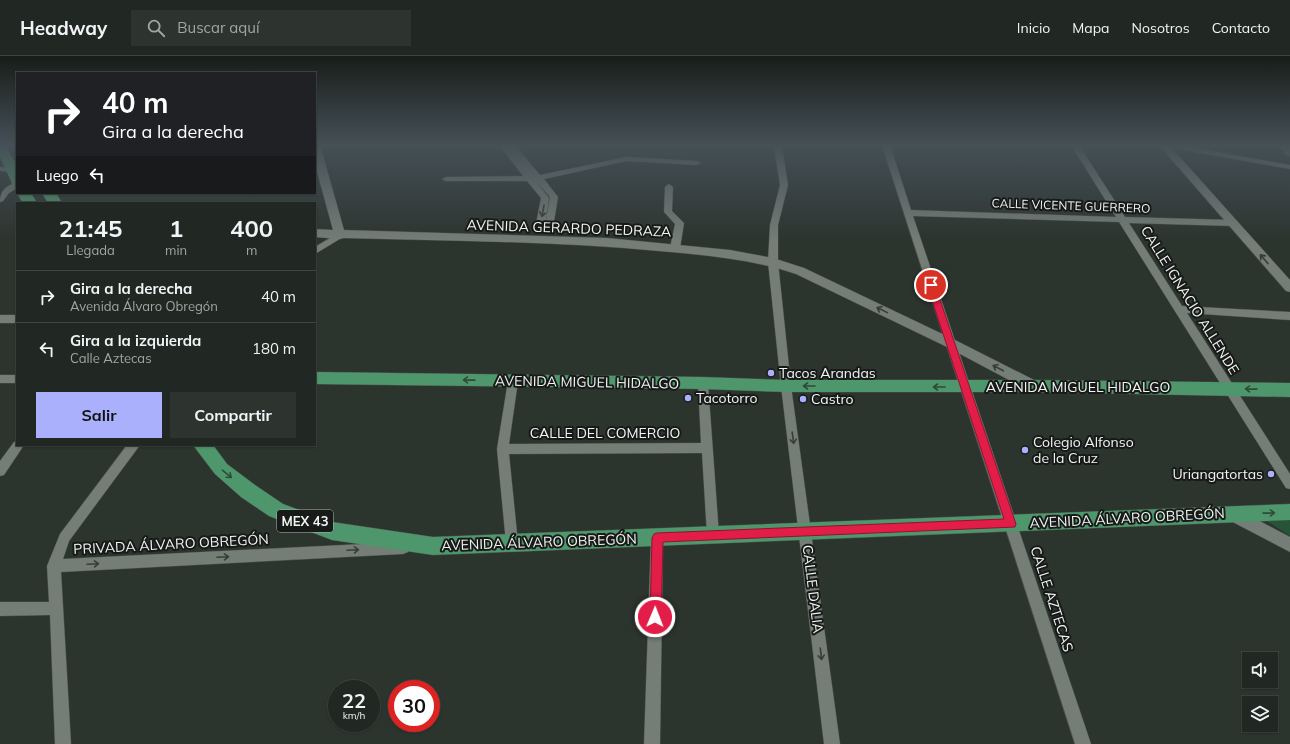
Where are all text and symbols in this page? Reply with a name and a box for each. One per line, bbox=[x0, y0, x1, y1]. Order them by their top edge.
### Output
search box bbox=[131, 10, 411, 46]
text: Headway bbox=[20, 16, 107, 40]
icon: search bbox=[145, 17, 167, 39]
text: Buscar aquí bbox=[177, 18, 260, 37]
text: Inicio bbox=[1017, 19, 1050, 37]
text: Mapa bbox=[1072, 19, 1110, 37]
text: Nosotros bbox=[1132, 19, 1190, 37]
text: Contacto bbox=[1212, 19, 1270, 37]
text: 40 m bbox=[102, 85, 168, 120]
icon: right bbox=[36, 88, 88, 140]
text: Gira a la derecha bbox=[102, 120, 244, 143]
icon: left bbox=[86, 164, 108, 186]
text: Luego bbox=[36, 166, 78, 185]
street label: CALLE VICENTE GUERRERO bbox=[991, 195, 1151, 216]
one-way arrow bbox=[538, 204, 546, 217]
text: 21:45 bbox=[59, 213, 122, 243]
text: 1 bbox=[169, 213, 183, 243]
text: 400 bbox=[230, 213, 273, 243]
street label: AVENIDA GERARDO PEDRAZA bbox=[466, 215, 672, 241]
street label: CALLE IGNACIO ALLENDE bbox=[1137, 222, 1243, 378]
text: Llegada bbox=[66, 242, 115, 258]
text: min bbox=[165, 242, 187, 258]
text: m bbox=[246, 242, 257, 258]
one-way arrow bbox=[1260, 253, 1269, 264]
pin bbox=[914, 268, 948, 302]
icon: arrive bbox=[920, 274, 942, 296]
text: Gira a la derecha bbox=[70, 279, 192, 298]
icon: right bbox=[36, 286, 58, 308]
text: 40 m bbox=[261, 287, 296, 306]
text: Avenida Álvaro Obregón bbox=[70, 298, 218, 314]
one-way arrow bbox=[876, 306, 888, 313]
text: Gira a la izquierda bbox=[70, 331, 201, 350]
icon: left bbox=[36, 338, 58, 360]
text: 180 m bbox=[252, 339, 296, 358]
text: Calle Aztecas bbox=[70, 350, 152, 366]
place label: Tacos Arandas bbox=[779, 364, 876, 382]
one-way arrow bbox=[992, 364, 1004, 372]
marker: Tacos Arandas bbox=[766, 368, 776, 378]
street label: AVENIDA MIGUEL HIDALGO bbox=[495, 371, 679, 393]
one-way arrow bbox=[463, 376, 476, 384]
street label: AVENIDA MIGUEL HIDALGO bbox=[986, 378, 1170, 396]
one-way arrow bbox=[803, 382, 816, 390]
one-way arrow bbox=[933, 383, 946, 391]
one-way arrow bbox=[1245, 385, 1258, 393]
place label: Tacotorro bbox=[696, 389, 757, 407]
place label: Castro bbox=[811, 390, 854, 408]
button: Salir bbox=[36, 392, 162, 438]
button: Compartir bbox=[170, 392, 296, 438]
marker: Tacotorro bbox=[683, 393, 693, 403]
marker: Castro bbox=[798, 394, 808, 404]
street label: CALLE DEL COMERCIO bbox=[530, 424, 680, 442]
one-way arrow bbox=[789, 431, 797, 444]
place label: Colegio Alfonso de la Cruz bbox=[1033, 433, 1134, 467]
marker: Colegio Alfonso de la Cruz bbox=[1020, 445, 1030, 455]
place label: Uriangatortas bbox=[1172, 465, 1263, 483]
marker: Uriangatortas bbox=[1266, 469, 1276, 479]
one-way arrow bbox=[222, 470, 233, 478]
street label: AVENIDA ÁLVARO OBREGÓN bbox=[1029, 504, 1225, 532]
one-way arrow bbox=[1262, 509, 1275, 516]
road number: MEX 43 bbox=[277, 510, 333, 532]
street label: PRIVADA ÁLVARO OBREGÓN bbox=[73, 530, 269, 558]
street label: AVENIDA ÁLVARO OBREGÓN bbox=[441, 530, 637, 554]
street label: CALLE DALIA bbox=[799, 544, 827, 635]
street label: CALLE AZTECAS bbox=[1026, 544, 1078, 654]
one-way arrow bbox=[346, 547, 359, 554]
one-way arrow bbox=[216, 554, 229, 561]
one-way arrow bbox=[86, 560, 99, 567]
position arrow bbox=[634, 596, 676, 638]
one-way arrow bbox=[817, 647, 824, 660]
map controls bbox=[1242, 652, 1278, 732]
button: sound bbox=[1242, 652, 1278, 688]
speed limit sign: 30 bbox=[388, 680, 440, 732]
text: 22 bbox=[342, 688, 366, 713]
button: layers bbox=[1242, 696, 1278, 732]
text: km/h bbox=[343, 709, 365, 722]

